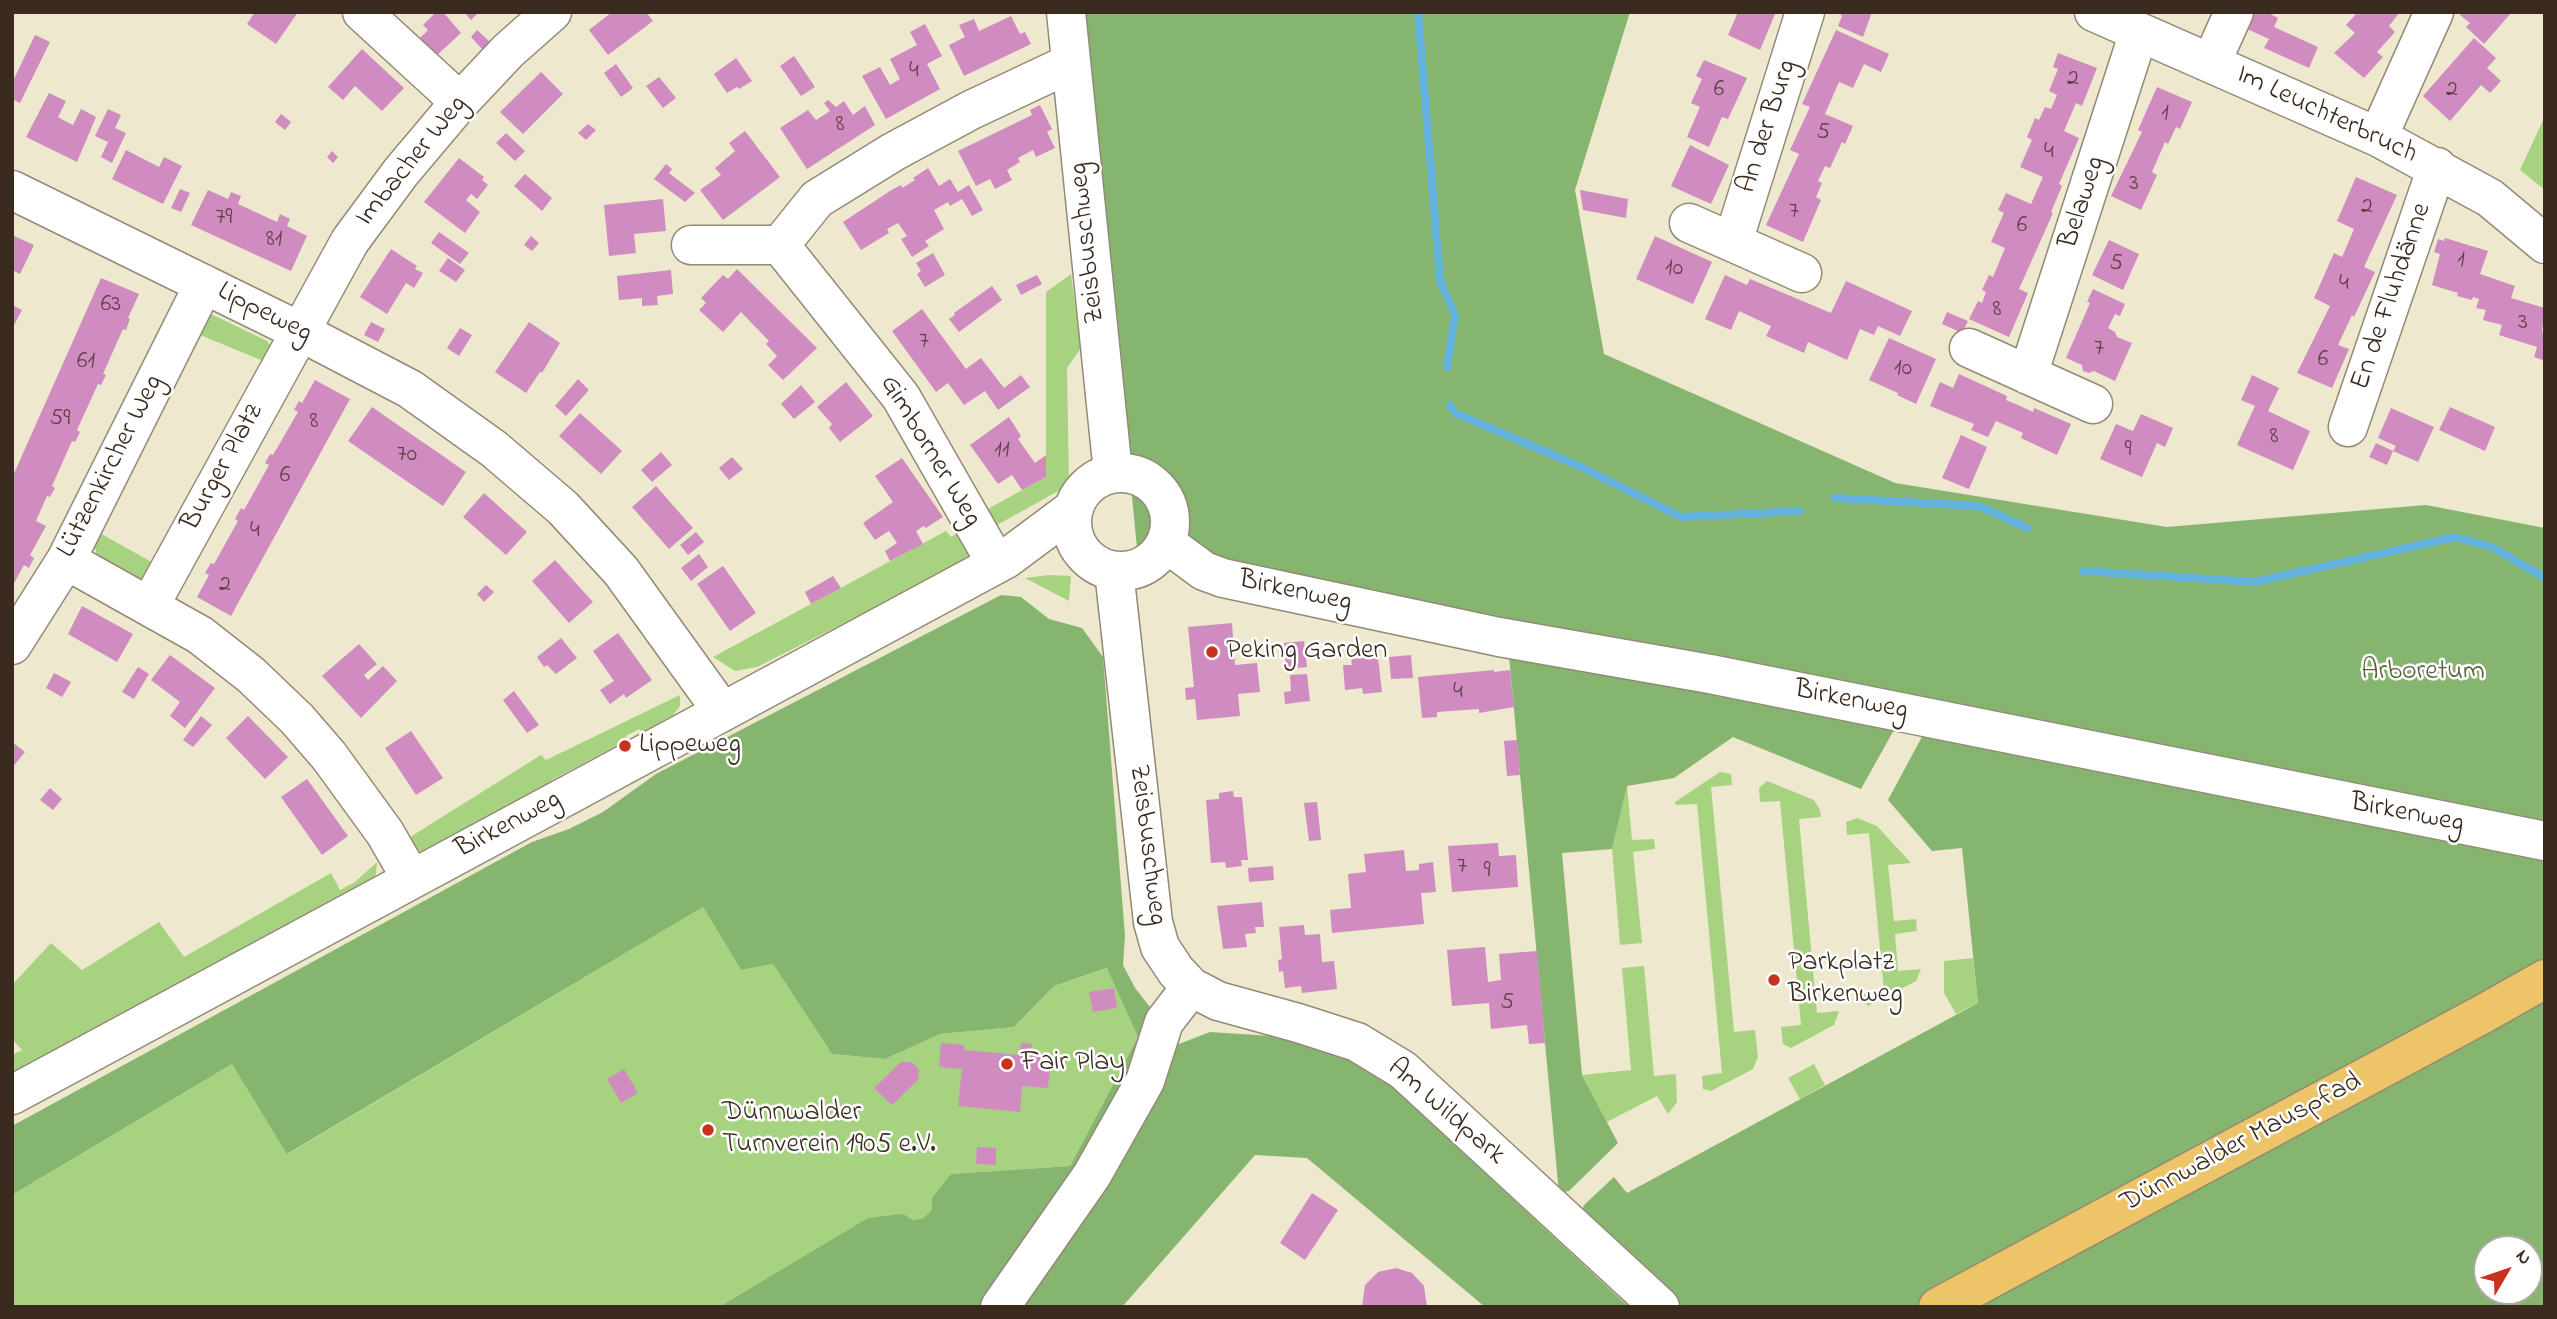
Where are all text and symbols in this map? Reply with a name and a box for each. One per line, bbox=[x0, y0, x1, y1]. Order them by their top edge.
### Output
street label: An der Burg bbox=[1732, 56, 1806, 198]
house number: 4 bbox=[909, 58, 919, 86]
street label: Im Leuchterbruch bbox=[2230, 59, 2422, 173]
house number: 2 bbox=[2067, 66, 2079, 94]
house number: 6 bbox=[1714, 77, 1724, 105]
house number: 2 bbox=[2446, 77, 2458, 105]
street label: Imbacher Weg bbox=[350, 90, 476, 234]
house number: 1 bbox=[2161, 101, 2169, 129]
house number: 8 bbox=[836, 112, 844, 140]
house number: 5 bbox=[1816, 120, 1830, 148]
house number: 4 bbox=[2044, 139, 2054, 167]
street label: Belaweg bbox=[2053, 153, 2115, 253]
street label: Zeisbuschweg bbox=[1064, 161, 1114, 325]
house number: 3 bbox=[2129, 171, 2139, 199]
house number: 2 bbox=[2361, 194, 2373, 222]
house number: 7 bbox=[1789, 199, 1799, 227]
street label: En de Fluhdänne bbox=[2345, 199, 2441, 395]
house number: 79 bbox=[215, 205, 233, 233]
house number: 6 bbox=[2017, 213, 2027, 241]
house number: 81 bbox=[266, 227, 282, 255]
house number: 1 bbox=[2457, 248, 2465, 276]
house number: 5 bbox=[2109, 251, 2123, 279]
house number: 10 bbox=[1665, 256, 1683, 284]
house number: 4 bbox=[2339, 271, 2349, 299]
street label: Lippeweg bbox=[211, 276, 317, 352]
house number: 63 bbox=[101, 292, 121, 320]
house number: 8 bbox=[1993, 297, 2001, 325]
house number: 3 bbox=[2518, 310, 2528, 338]
house number: 7 bbox=[919, 329, 929, 357]
house number: 7 bbox=[2094, 336, 2104, 364]
house number: 6 bbox=[2318, 347, 2328, 375]
house number: 61 bbox=[77, 349, 95, 377]
house number: 10 bbox=[1894, 356, 1912, 384]
street label: Lützenkircher Weg bbox=[52, 370, 172, 564]
street label: Gimborner Weg bbox=[871, 370, 987, 534]
street label: Burger Platz bbox=[175, 399, 273, 537]
house number: 59 bbox=[50, 406, 70, 434]
house number: 8 bbox=[310, 409, 318, 437]
house number: 8 bbox=[2270, 424, 2278, 452]
house number: 9 bbox=[2124, 437, 2132, 465]
house number: 11 bbox=[994, 438, 1010, 466]
house number: 70 bbox=[397, 442, 417, 470]
house number: 6 bbox=[280, 463, 290, 491]
house number: 4 bbox=[250, 518, 260, 546]
street label: Birkenweg bbox=[1235, 565, 1355, 621]
house number: 2 bbox=[219, 572, 231, 600]
place label: Peking Garden bbox=[1226, 635, 1387, 669]
marker: Peking Garden bbox=[1204, 644, 1220, 660]
park label: Arboretum bbox=[2361, 656, 2485, 690]
street label: Birkenweg bbox=[1792, 675, 1910, 729]
house number: 4 bbox=[1453, 679, 1463, 707]
place label: Lippeweg bbox=[639, 729, 741, 763]
marker: Lippeweg bbox=[617, 738, 633, 754]
street label: Zeisbuschweg bbox=[1119, 763, 1173, 927]
street label: Birkenweg bbox=[450, 784, 568, 868]
street label: Birkenweg bbox=[2348, 788, 2466, 842]
house number: 7 bbox=[1457, 854, 1467, 882]
house number: 9 bbox=[1483, 858, 1491, 886]
place label: Parkplatz Birkenweg bbox=[1788, 947, 1903, 1013]
marker: Parkplatz Birkenweg bbox=[1766, 972, 1782, 988]
house number: 5 bbox=[1500, 990, 1514, 1018]
place label: Fair Play bbox=[1021, 1047, 1125, 1081]
street label: Am Wildpark bbox=[1379, 1052, 1511, 1174]
marker: Fair Play bbox=[999, 1056, 1015, 1072]
street label: Dünnwalder Mauspfad bbox=[2116, 1066, 2368, 1222]
place label: Dünnwalder Turnverein 1905 e.V. bbox=[722, 1097, 936, 1163]
marker: Dünnwalder Turnverein 1905 e.V. bbox=[700, 1122, 716, 1138]
north arrow bbox=[2473, 1235, 2543, 1305]
text: N bbox=[2509, 1244, 2538, 1271]

